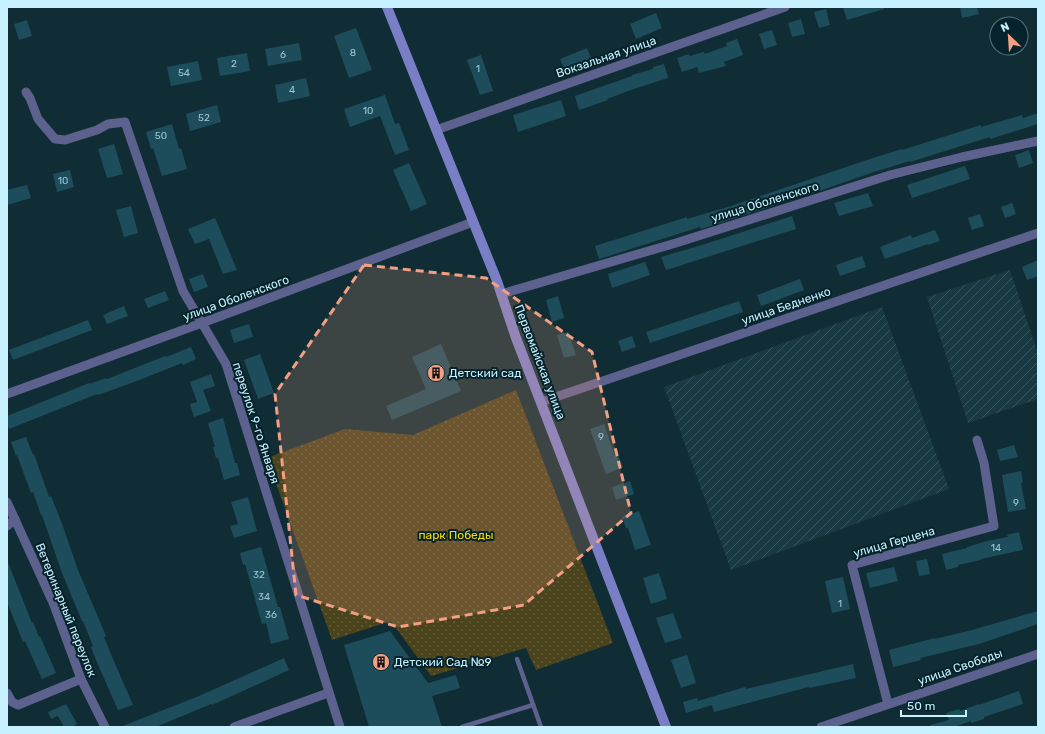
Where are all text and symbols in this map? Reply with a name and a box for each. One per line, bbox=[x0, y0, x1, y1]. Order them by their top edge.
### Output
north arrow bbox=[989, 16, 1029, 56]
text: N bbox=[999, 20, 1011, 35]
street label: Вокзальная улица bbox=[554, 33, 658, 81]
house number: 8 bbox=[350, 47, 356, 59]
house number: 6 bbox=[280, 49, 286, 61]
house number: 2 bbox=[231, 58, 237, 70]
house number: 1 bbox=[476, 63, 480, 75]
house number: 54 bbox=[178, 67, 190, 79]
house number: 4 bbox=[289, 84, 295, 96]
house number: 10 bbox=[363, 105, 373, 117]
house number: 52 bbox=[198, 112, 210, 124]
house number: 50 bbox=[155, 130, 167, 142]
house number: 10 bbox=[58, 175, 68, 187]
street label: улица Оболенского bbox=[709, 179, 821, 225]
street label: улица Оболенского bbox=[181, 272, 291, 324]
street label: улица Бедненко bbox=[740, 284, 833, 328]
street label: Первомайская улица bbox=[512, 303, 568, 421]
street label: переулок 9-го Января bbox=[230, 361, 282, 485]
building icon: Детский сад bbox=[426, 363, 446, 383]
place label: Детский сад bbox=[449, 366, 521, 380]
house number: 9 bbox=[598, 431, 604, 443]
house number: 9 bbox=[1013, 497, 1019, 509]
street label: улица Герцена bbox=[852, 524, 936, 560]
park label: парк Победы bbox=[418, 528, 494, 542]
street label: Ветеринарный переулок bbox=[33, 541, 100, 680]
house number: 14 bbox=[991, 542, 1001, 554]
house number: 32 bbox=[253, 569, 265, 581]
house number: 34 bbox=[258, 591, 270, 603]
house number: 1 bbox=[838, 598, 842, 610]
house number: 36 bbox=[265, 609, 277, 621]
street label: улица Свободы bbox=[916, 646, 1004, 688]
building icon: Детский Сад №9 bbox=[371, 652, 391, 672]
place label: Детский Сад №9 bbox=[394, 655, 492, 669]
scale bar bbox=[901, 692, 966, 718]
text: 50 m bbox=[907, 699, 935, 713]

